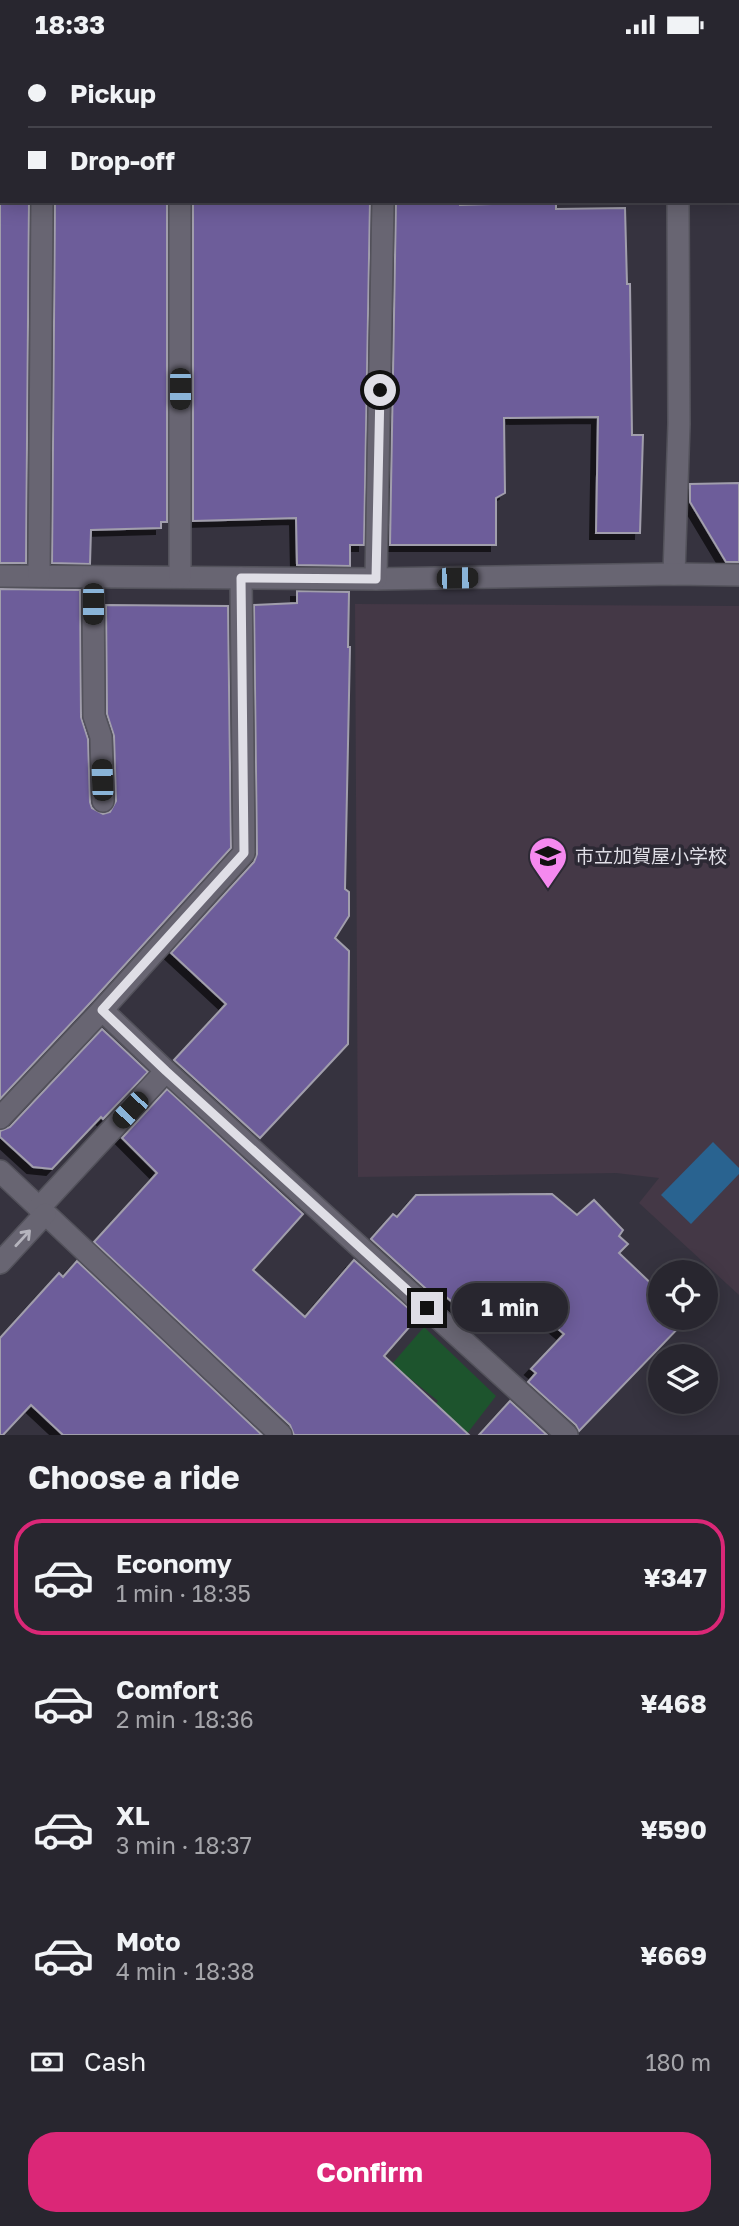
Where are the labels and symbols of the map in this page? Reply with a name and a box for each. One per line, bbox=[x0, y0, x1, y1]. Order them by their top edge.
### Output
car bbox=[170, 368, 191, 410]
route start bbox=[364, 374, 396, 406]
car bbox=[436, 567, 479, 589]
car bbox=[83, 583, 104, 625]
car bbox=[91, 759, 114, 801]
school or university icon: 市立加賀屋小学校 bbox=[527, 835, 569, 890]
place label: 市立加賀屋小学校 bbox=[575, 844, 727, 867]
car bbox=[108, 1087, 153, 1133]
one-way arrow bbox=[14, 1230, 31, 1247]
callout: 1 min bbox=[452, 1283, 567, 1333]
route end bbox=[411, 1292, 443, 1324]

